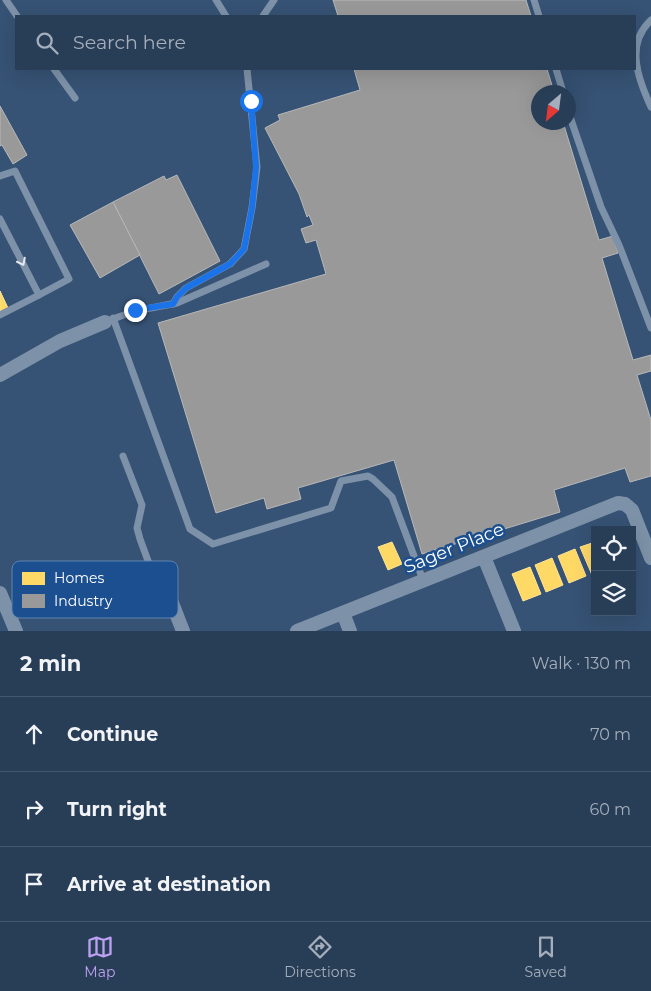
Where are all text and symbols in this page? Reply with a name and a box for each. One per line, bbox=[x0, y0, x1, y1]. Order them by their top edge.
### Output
search box bbox=[15, 15, 636, 70]
icon: search bbox=[33, 29, 61, 57]
text: Search here bbox=[73, 31, 186, 54]
north arrow bbox=[531, 85, 576, 130]
route start bbox=[240, 90, 263, 113]
one-way arrow bbox=[16, 257, 26, 266]
route end bbox=[124, 299, 147, 322]
street label: Sager Place bbox=[401, 518, 507, 578]
map controls bbox=[591, 526, 636, 616]
button: locate bbox=[591, 526, 636, 571]
legend bbox=[12, 561, 178, 618]
text: Homes bbox=[54, 569, 104, 587]
button: layers bbox=[591, 571, 636, 616]
text: Industry bbox=[54, 592, 113, 610]
text: 2 min bbox=[20, 651, 81, 676]
text: Walk · 130 m bbox=[532, 654, 631, 673]
icon: ahead bbox=[20, 720, 48, 748]
text: Continue bbox=[67, 723, 158, 746]
text: 70 m bbox=[590, 725, 631, 744]
icon: right bbox=[20, 795, 48, 823]
text: Turn right bbox=[67, 798, 167, 821]
text: 60 m bbox=[589, 800, 631, 819]
icon: arrive bbox=[20, 870, 48, 898]
text: Arrive at destination bbox=[67, 873, 271, 896]
tab: Map bbox=[84, 933, 115, 981]
tab: Directions bbox=[284, 933, 356, 981]
tab: Saved bbox=[525, 933, 567, 981]

